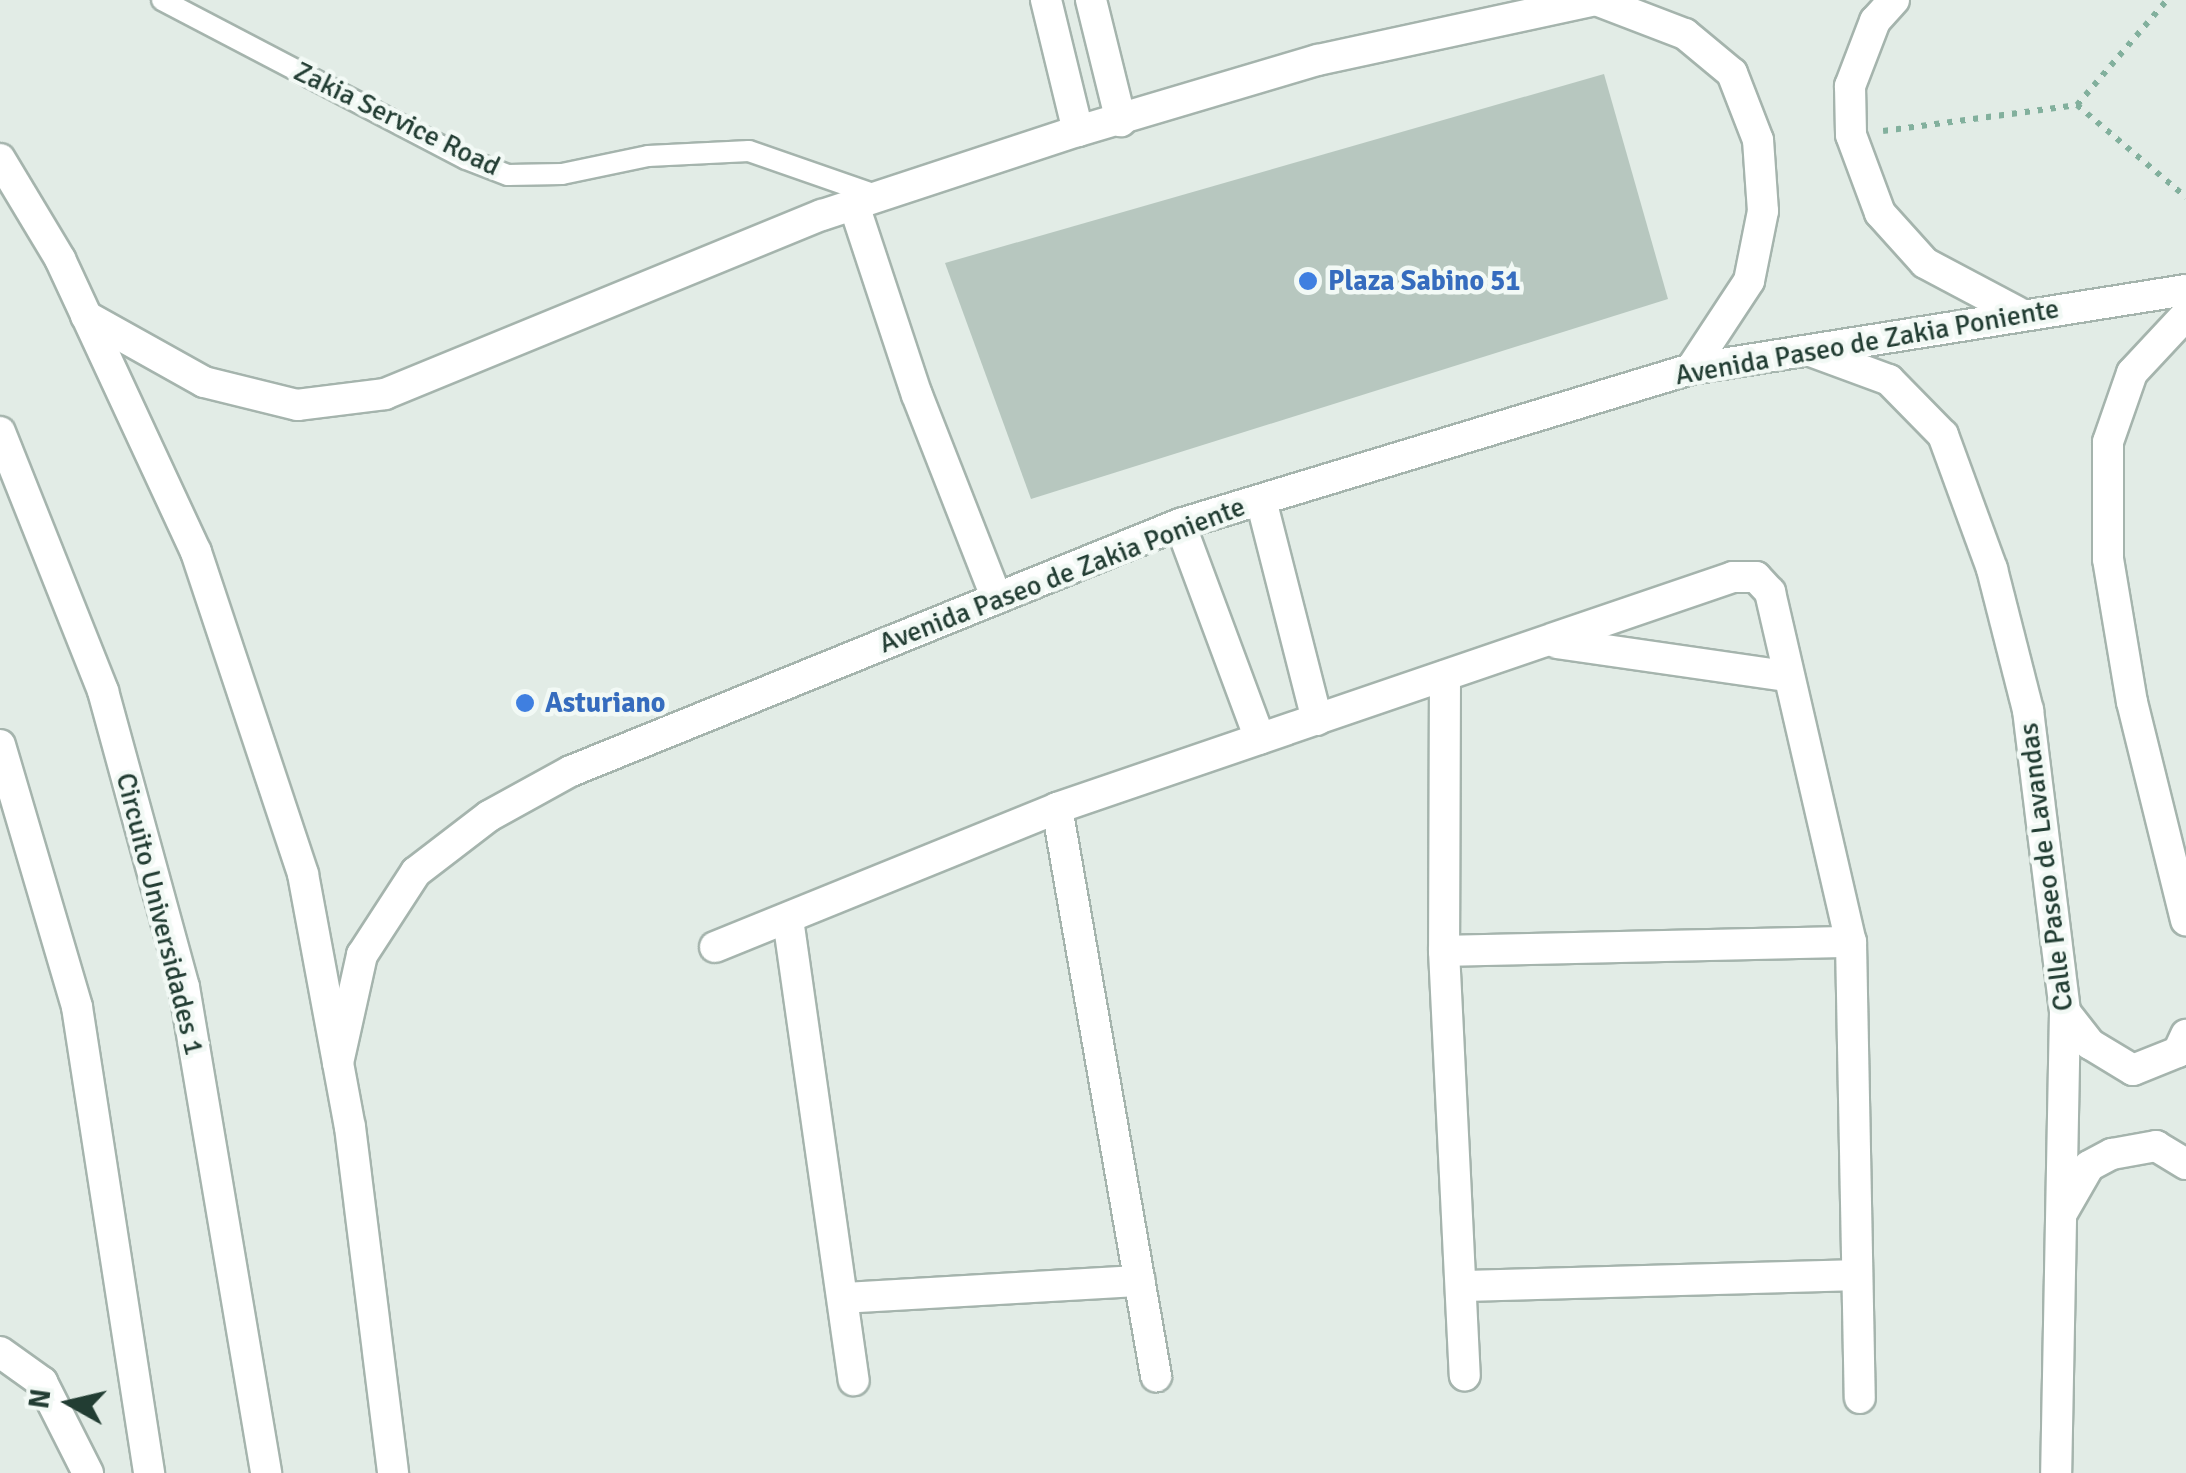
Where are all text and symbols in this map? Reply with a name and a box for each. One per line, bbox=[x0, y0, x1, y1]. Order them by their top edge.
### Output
street label: Zakia Service Road bbox=[288, 55, 506, 183]
place label: Plaza Sabino 51 bbox=[1328, 264, 1520, 298]
marker: Plaza Sabino 51 bbox=[1297, 270, 1319, 292]
street label: Avenida Paseo de Zakia Poniente bbox=[1672, 292, 2062, 392]
street label: Avenida Paseo de Zakia Poniente bbox=[874, 490, 1250, 660]
place label: Asturiano bbox=[545, 686, 665, 720]
marker: Asturiano bbox=[514, 692, 536, 714]
street label: Calle Paseo de Lavandas bbox=[2012, 721, 2080, 1013]
street label: Circuito Universidades 1 bbox=[109, 769, 211, 1059]
north arrow bbox=[20, 1353, 120, 1453]
text: N bbox=[22, 1387, 58, 1411]

